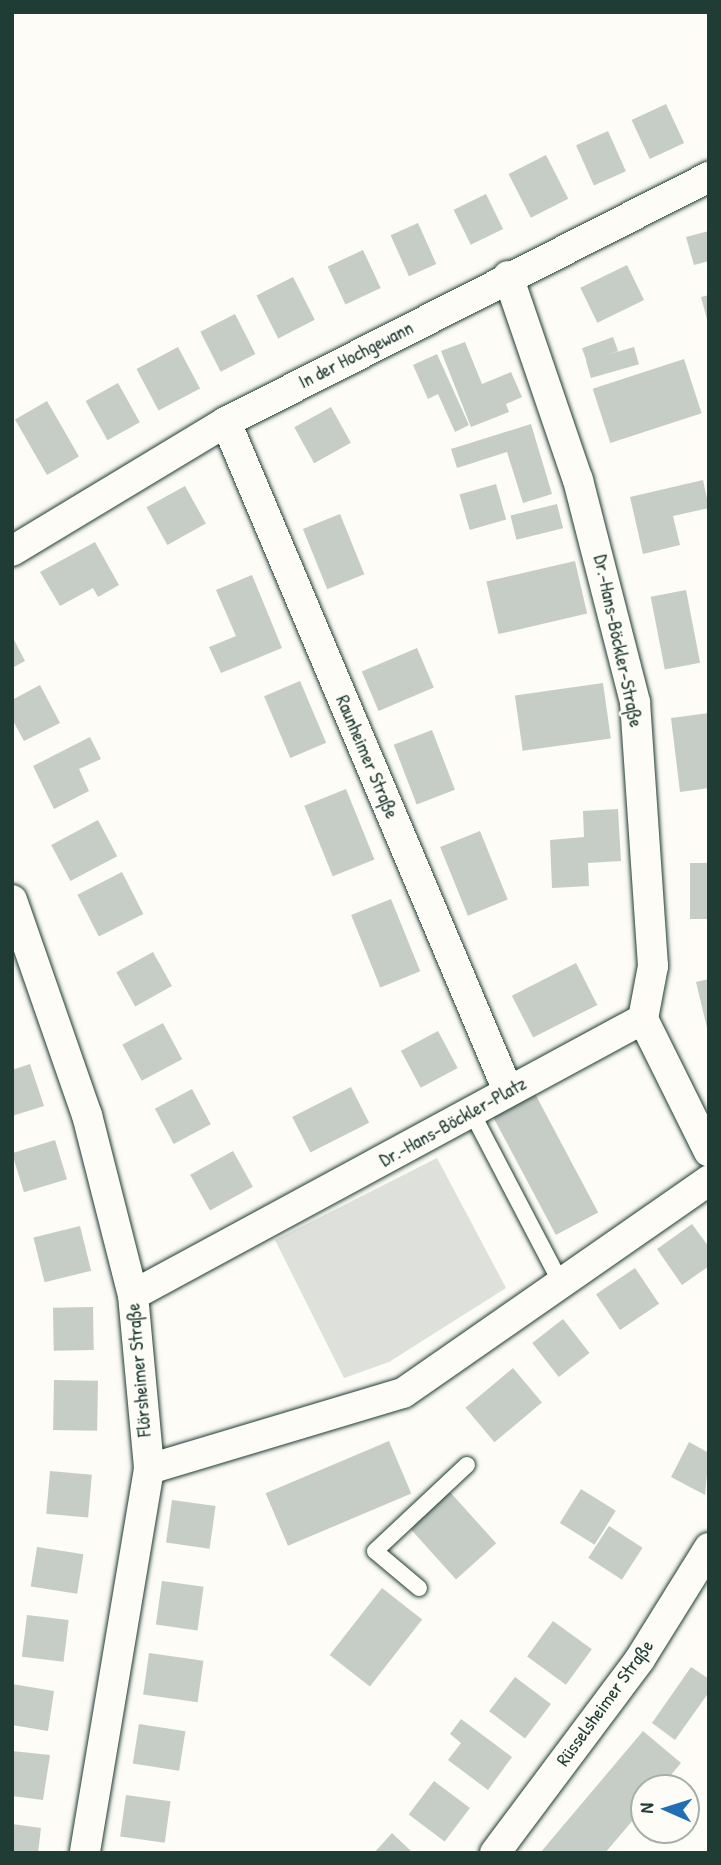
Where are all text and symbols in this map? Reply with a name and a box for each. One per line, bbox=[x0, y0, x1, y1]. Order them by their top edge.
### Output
street label: In der Hochgewann bbox=[295, 316, 417, 394]
street label: Dr.-Hans-Böckler-Straße bbox=[589, 553, 647, 729]
street label: Raunheimer Straße bbox=[331, 692, 403, 822]
street label: Dr.-Hans-Böckler-Platz bbox=[376, 1072, 530, 1172]
street label: Flörsheimer Straße bbox=[122, 1302, 156, 1438]
street label: Rüsselsheimer Straße bbox=[552, 1635, 658, 1771]
north arrow bbox=[630, 1774, 700, 1844]
text: N bbox=[633, 1802, 659, 1814]

